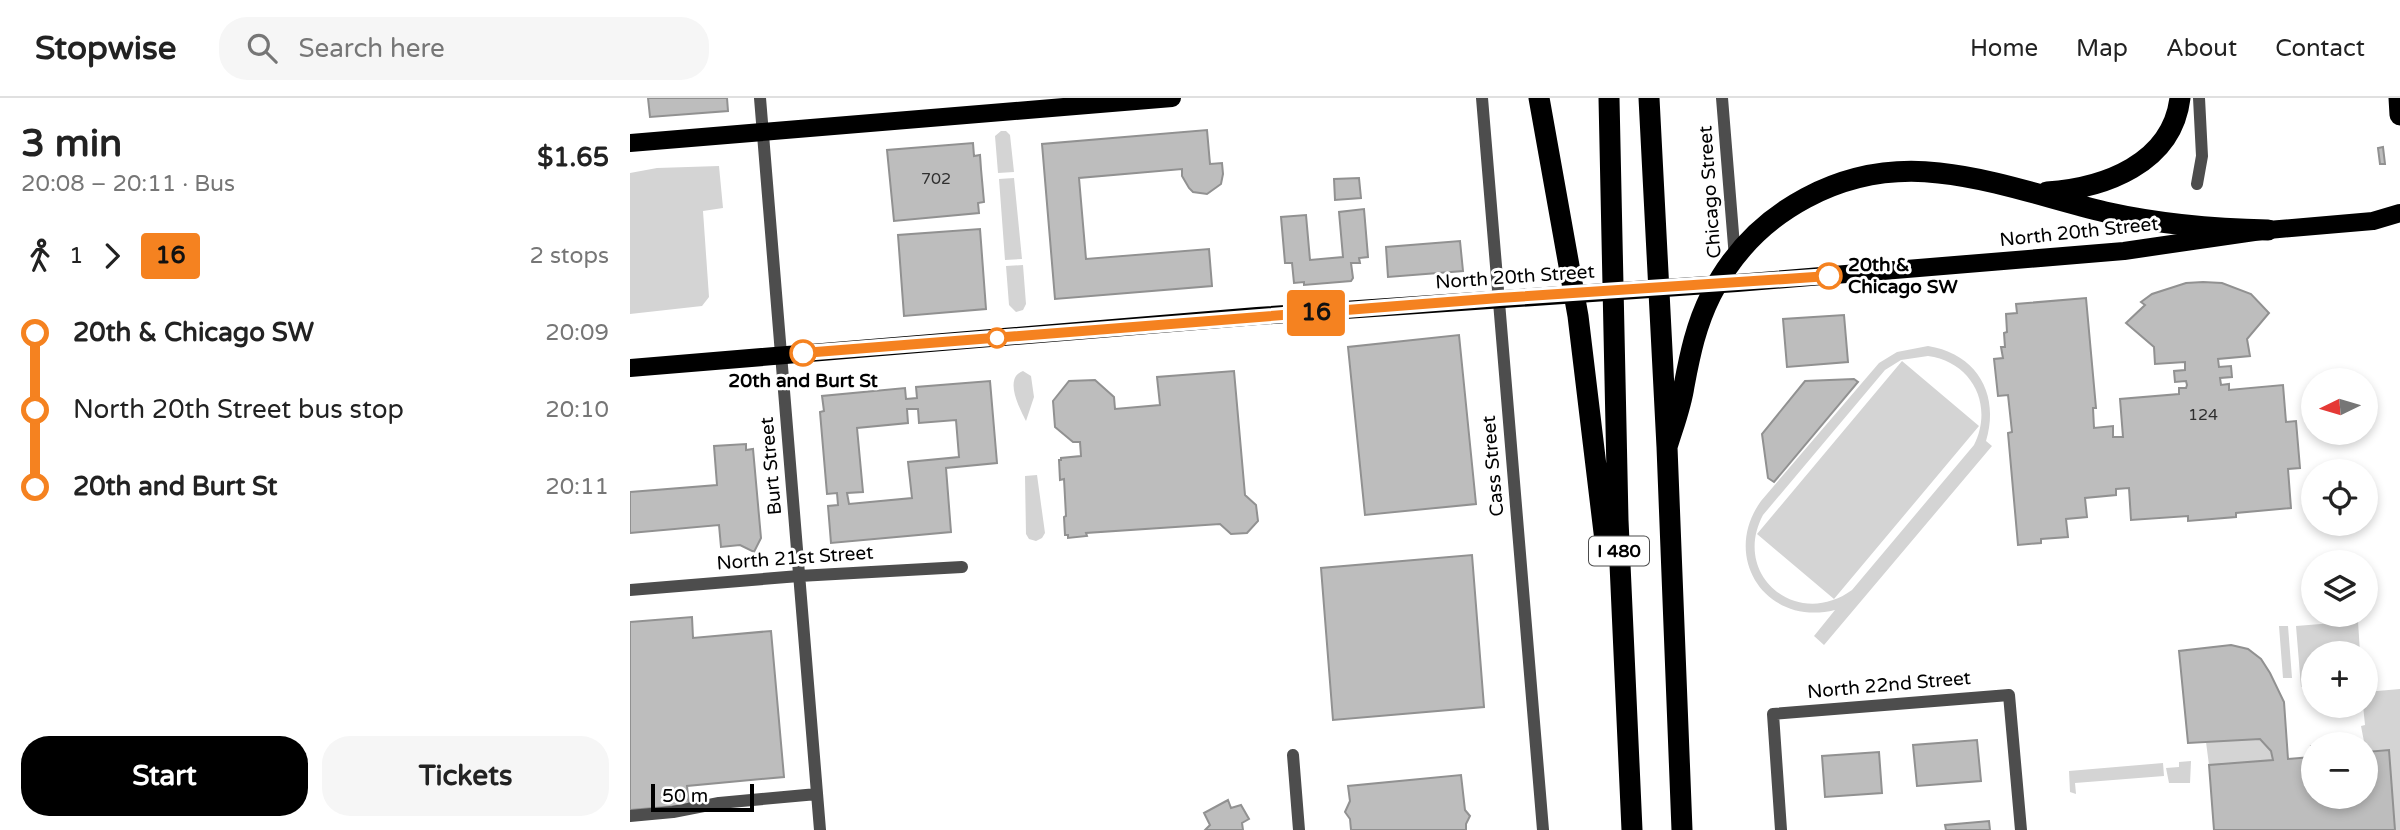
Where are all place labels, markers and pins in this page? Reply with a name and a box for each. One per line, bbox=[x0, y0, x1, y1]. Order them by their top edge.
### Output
place label: 20th & Chicago SW bbox=[1848, 254, 1958, 299]
marker: 20th & Chicago SW bbox=[1816, 263, 1842, 289]
unlabelled marker bbox=[987, 328, 1007, 348]
marker: 20th and Burt St bbox=[790, 340, 816, 366]
place label: 20th and Burt St bbox=[728, 370, 878, 392]

